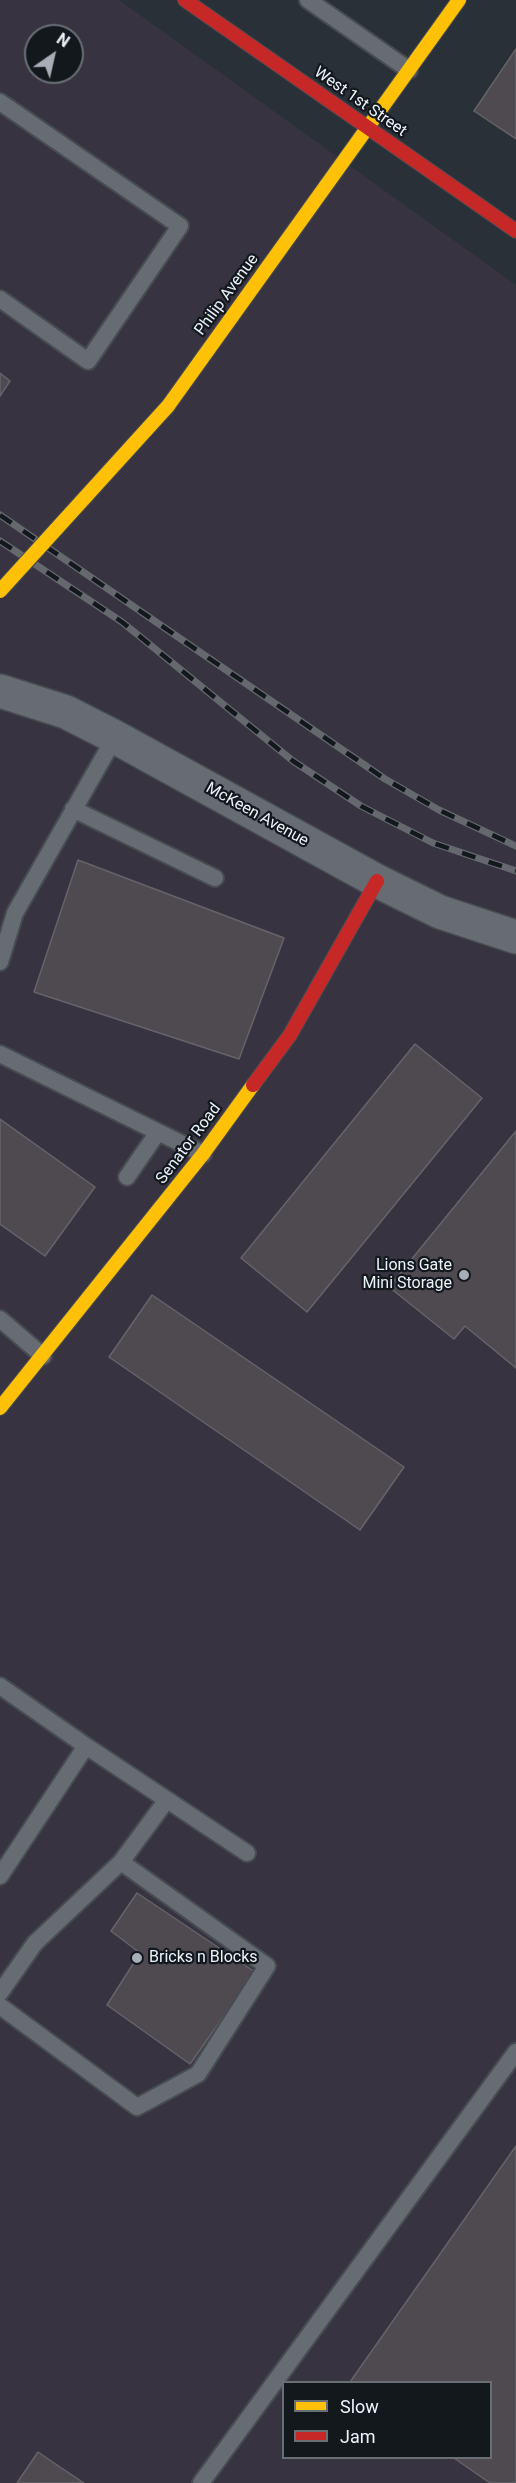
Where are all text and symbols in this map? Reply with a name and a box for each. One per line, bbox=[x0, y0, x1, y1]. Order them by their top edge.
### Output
north arrow bbox=[24, 24, 84, 84]
text: N bbox=[53, 29, 73, 51]
street label: West 1st Street bbox=[310, 63, 410, 141]
street label: Philip Avenue bbox=[191, 251, 263, 339]
street label: McKeen Avenue bbox=[202, 779, 312, 851]
street label: Senator Road bbox=[152, 1100, 226, 1188]
place label: Lions Gate Mini Storage bbox=[362, 1256, 452, 1294]
marker: Lions Gate Mini Storage bbox=[457, 1268, 471, 1282]
place label: Bricks n Blocks bbox=[149, 1948, 258, 1968]
marker: Bricks n Blocks bbox=[130, 1951, 144, 1965]
legend bbox=[282, 2381, 492, 2459]
text: Slow bbox=[340, 2396, 379, 2417]
text: Jam bbox=[340, 2426, 376, 2447]

